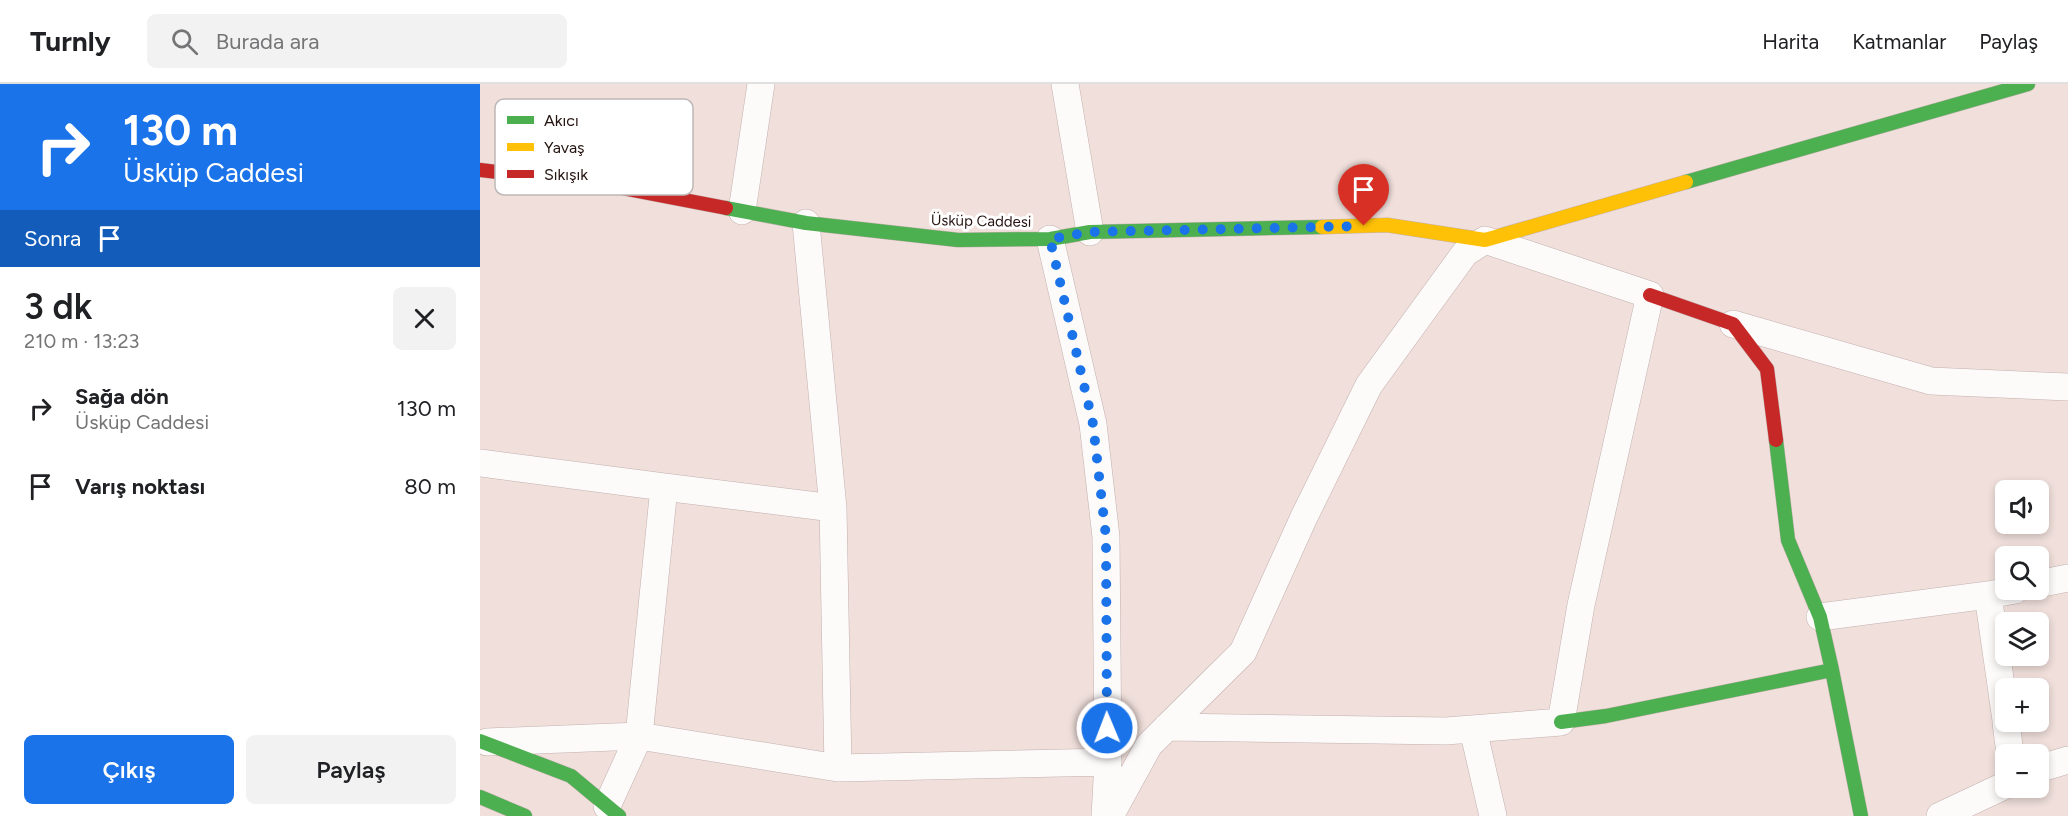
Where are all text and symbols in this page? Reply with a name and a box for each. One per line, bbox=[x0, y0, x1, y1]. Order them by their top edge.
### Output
search box bbox=[147, 14, 567, 68]
text: Turnly bbox=[30, 24, 111, 58]
icon: search bbox=[168, 25, 201, 58]
text: Burada ara bbox=[216, 28, 320, 55]
text: Harita bbox=[1762, 29, 1819, 54]
text: Katmanlar bbox=[1852, 29, 1946, 54]
text: Paylaş bbox=[1979, 29, 2038, 54]
legend bbox=[495, 99, 693, 195]
text: 130 m bbox=[123, 105, 238, 156]
icon: right bbox=[24, 108, 102, 186]
text: Akıcı bbox=[544, 111, 579, 130]
text: Yavaş bbox=[544, 138, 585, 157]
text: Üsküp Caddesi bbox=[123, 156, 304, 189]
pin bbox=[1338, 164, 1389, 226]
text: Sıkışık bbox=[544, 165, 588, 184]
icon: arrive bbox=[1347, 173, 1380, 206]
street label: Üsküp Caddesi bbox=[931, 211, 1031, 231]
icon: arrive bbox=[93, 222, 126, 255]
text: Sonra bbox=[24, 225, 81, 252]
text: 3 dk bbox=[24, 285, 92, 328]
button: close bbox=[393, 287, 456, 350]
text: 210 m · 13:23 bbox=[24, 329, 139, 353]
text: Sağa dön bbox=[75, 383, 169, 410]
icon: right bbox=[24, 392, 57, 425]
text: 130 m bbox=[397, 395, 456, 422]
text: Üsküp Caddesi bbox=[75, 410, 209, 434]
icon: arrive bbox=[24, 470, 57, 503]
text: Varış noktası bbox=[75, 473, 205, 500]
text: 80 m bbox=[404, 473, 456, 500]
map controls bbox=[1995, 480, 2049, 798]
button: sound bbox=[1995, 480, 2049, 534]
button: search bbox=[1995, 546, 2049, 600]
button: layers bbox=[1995, 612, 2049, 666]
button: + bbox=[1995, 678, 2049, 732]
position arrow bbox=[1075, 696, 1139, 760]
button: Çıkış bbox=[24, 735, 234, 804]
button: Paylaş bbox=[246, 735, 456, 804]
button: − bbox=[1995, 744, 2049, 798]

